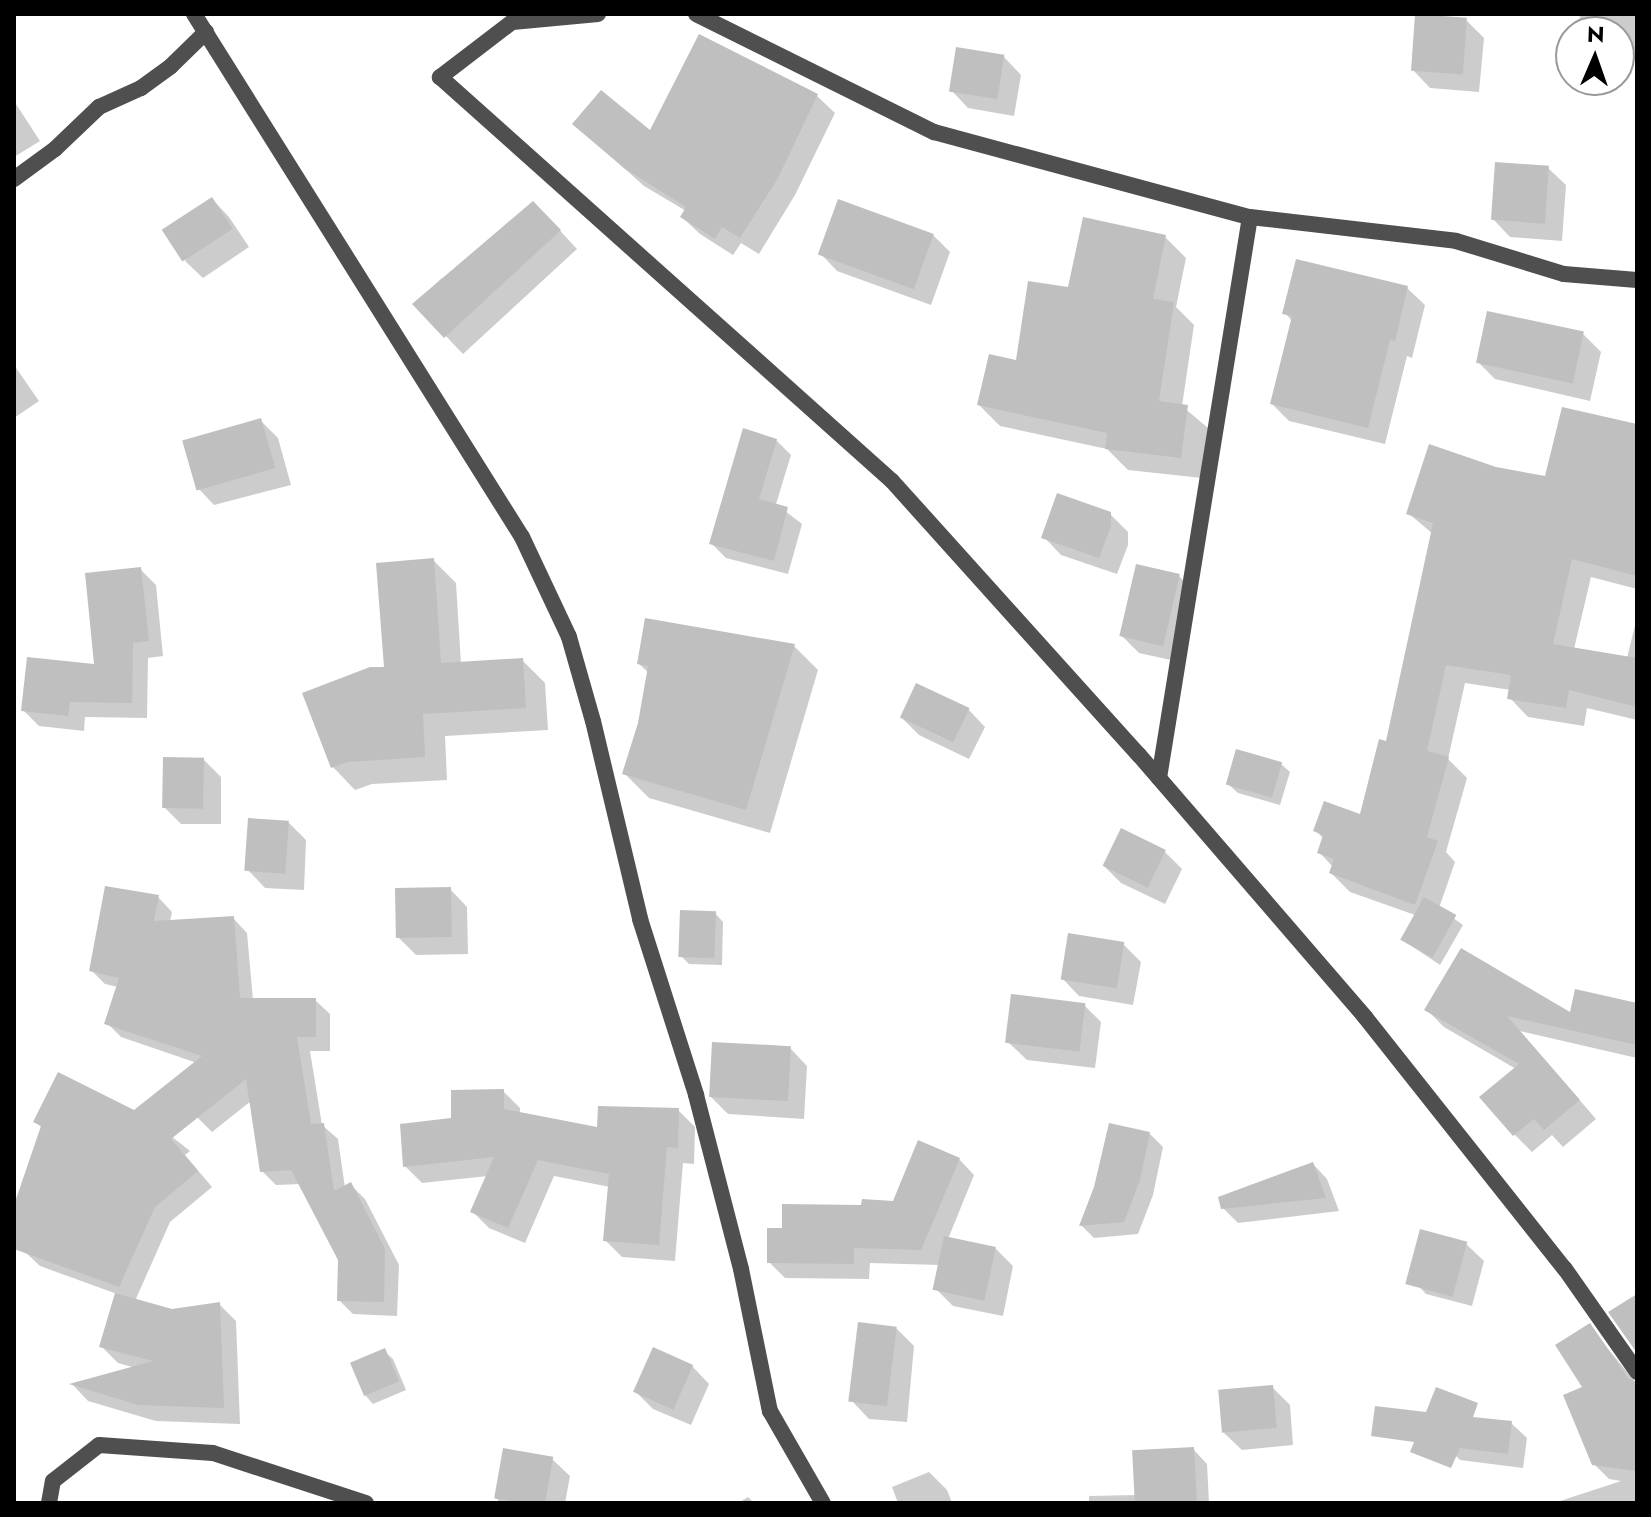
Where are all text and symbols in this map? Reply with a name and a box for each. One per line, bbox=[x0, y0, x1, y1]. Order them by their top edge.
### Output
north arrow bbox=[1555, 16, 1635, 96]
text: N bbox=[1586, 18, 1605, 50]

